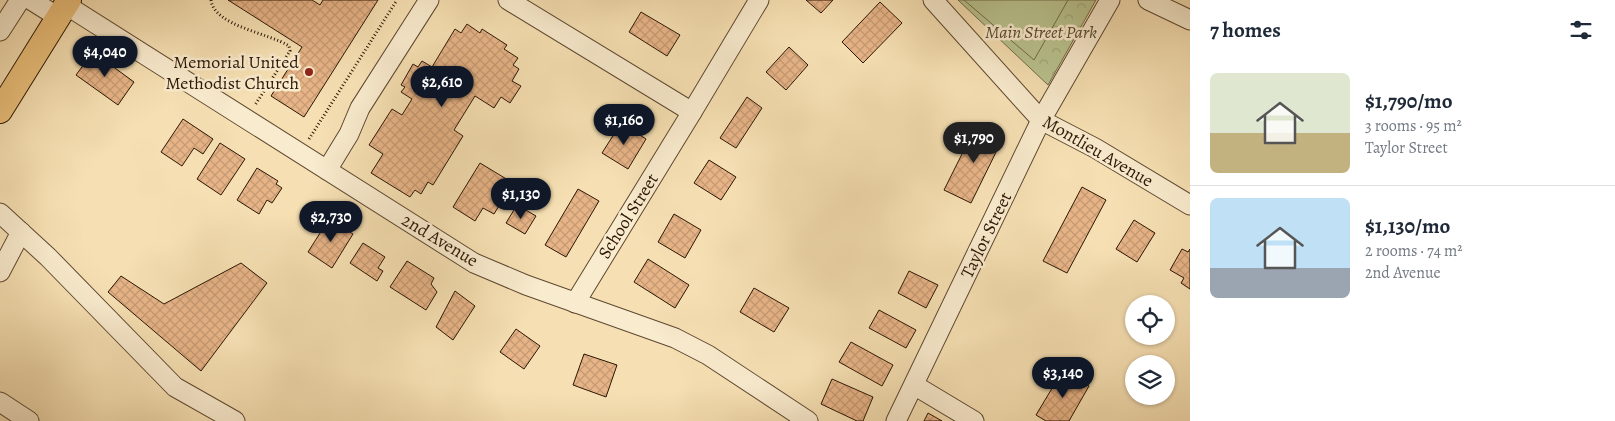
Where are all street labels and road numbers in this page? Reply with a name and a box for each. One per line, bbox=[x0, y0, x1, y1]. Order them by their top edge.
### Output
street label: Montlieu Avenue bbox=[1038, 110, 1158, 192]
street label: School Street bbox=[592, 169, 664, 263]
street label: Taylor Street bbox=[955, 188, 1017, 282]
street label: 2nd Avenue bbox=[397, 208, 483, 272]

